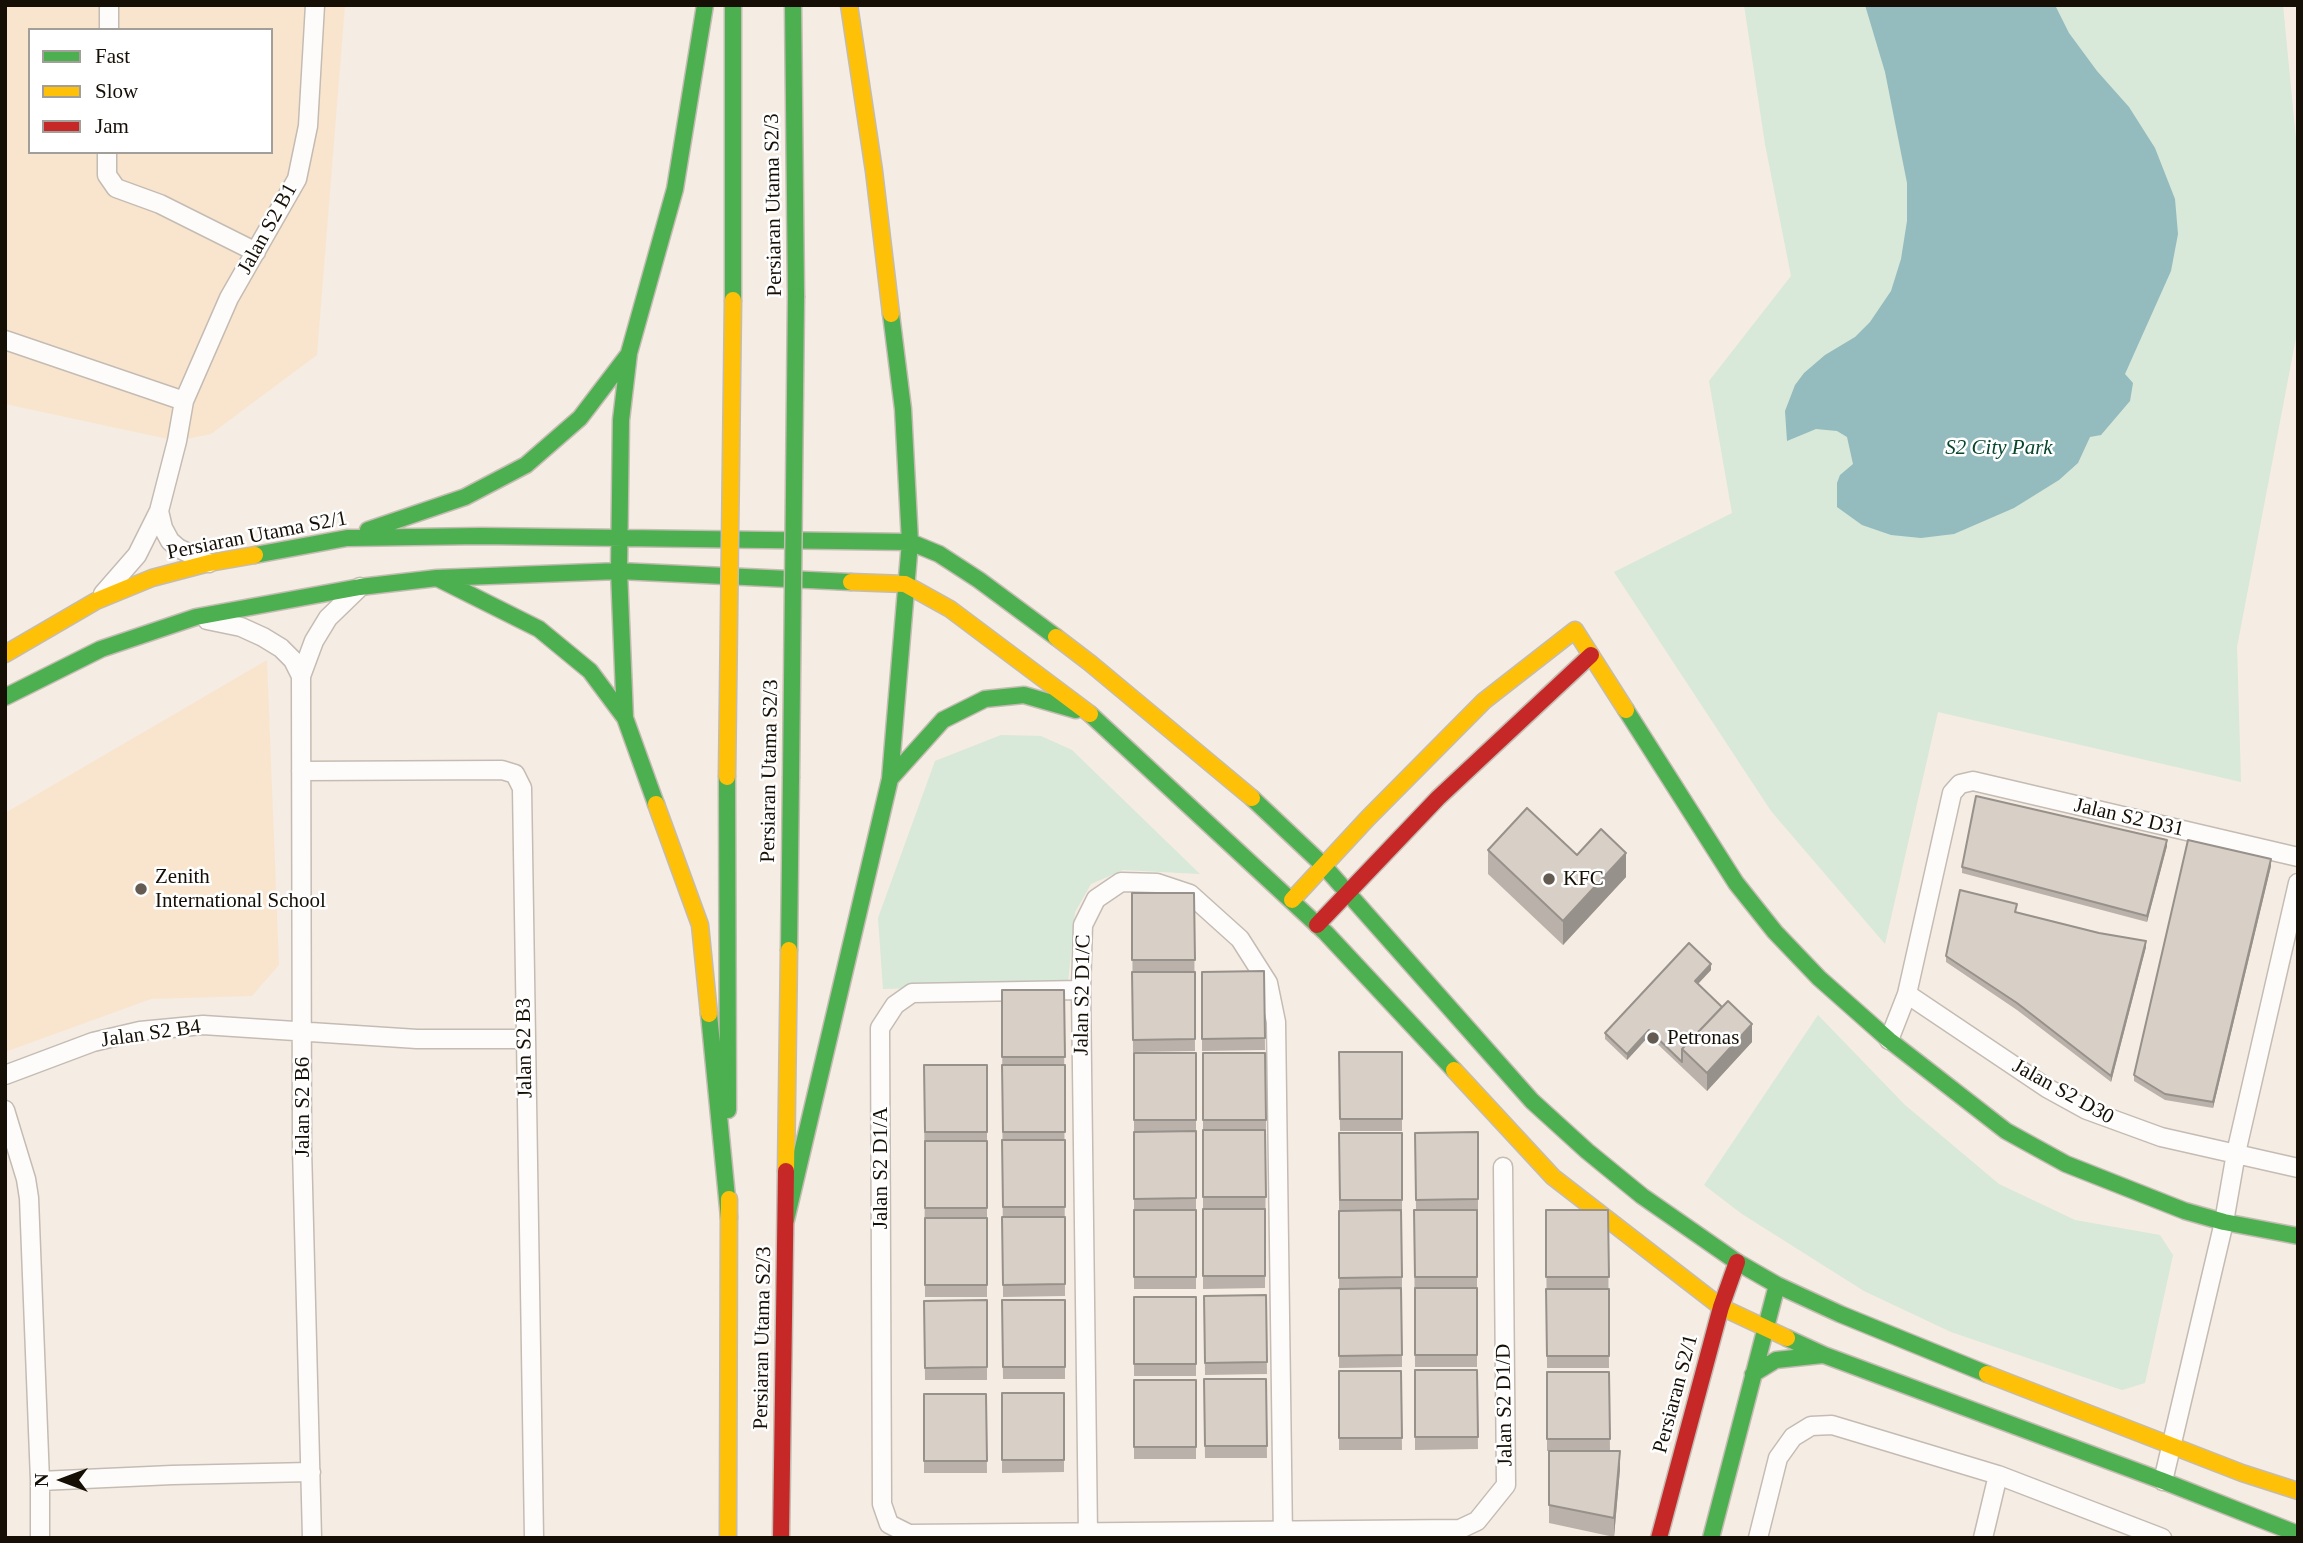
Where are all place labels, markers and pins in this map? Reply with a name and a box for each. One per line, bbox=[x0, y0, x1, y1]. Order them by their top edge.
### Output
place label: Zenith International School bbox=[155, 864, 326, 914]
place label: KFC bbox=[1563, 866, 1604, 892]
marker: KFC bbox=[1541, 871, 1557, 887]
marker: Zenith International School bbox=[133, 881, 149, 897]
place label: Petronas bbox=[1667, 1025, 1739, 1051]
marker: Petronas bbox=[1645, 1030, 1661, 1046]

